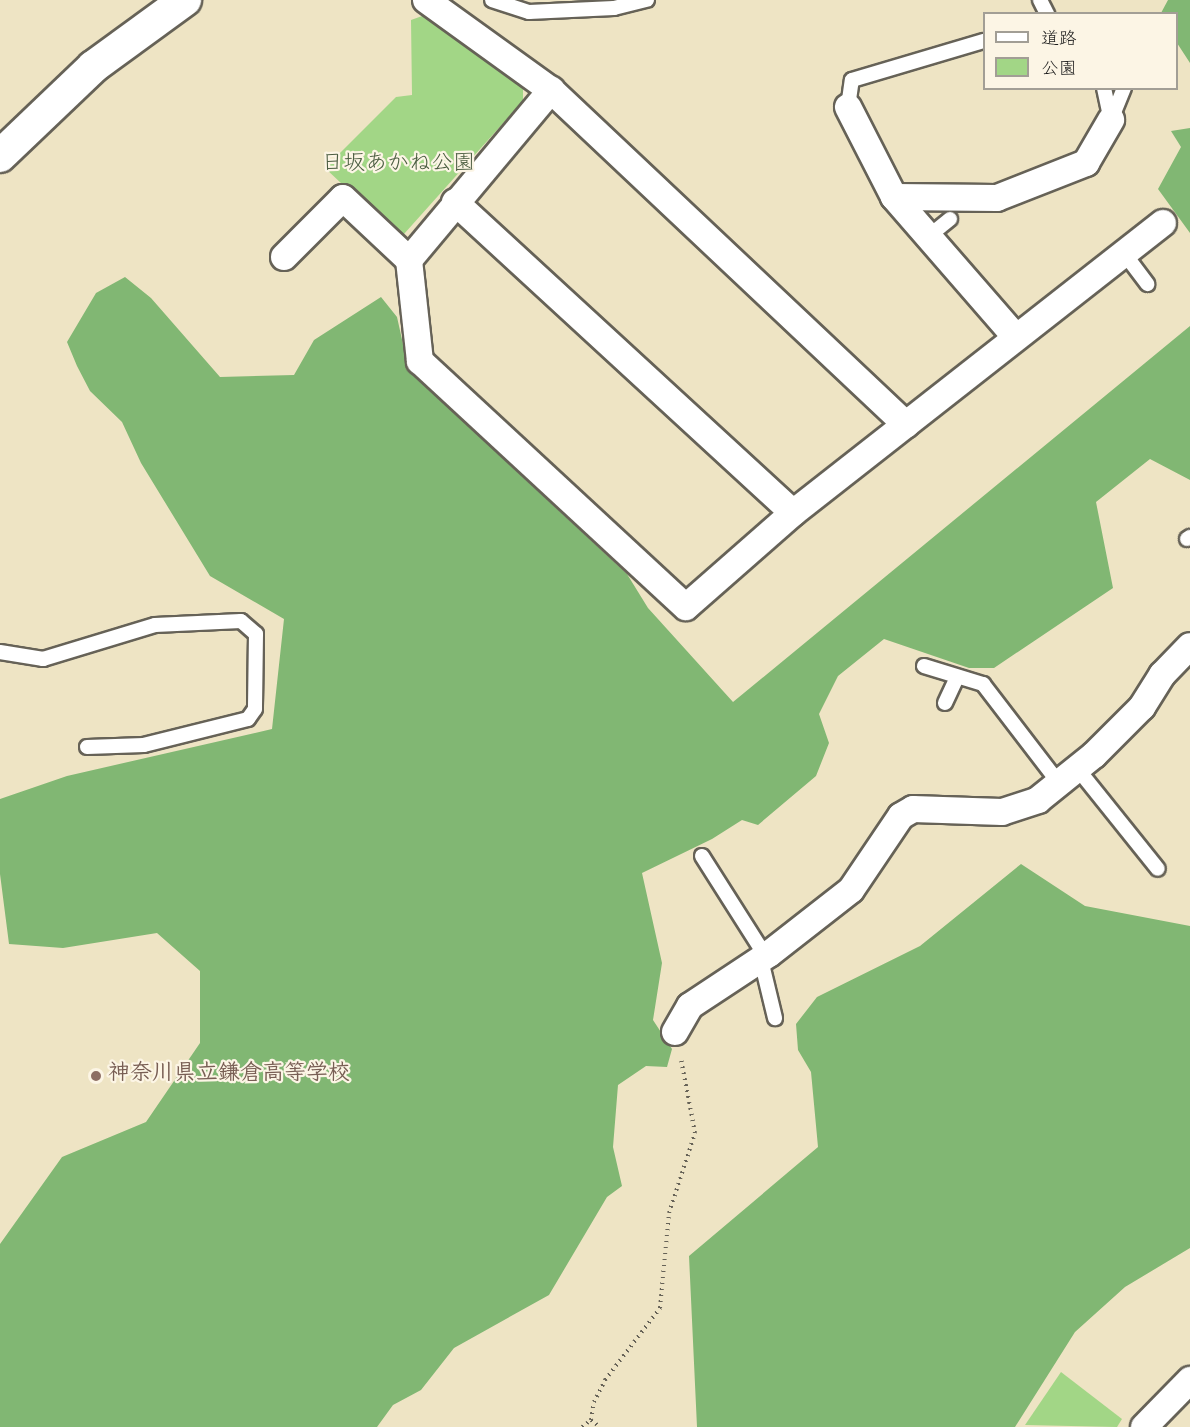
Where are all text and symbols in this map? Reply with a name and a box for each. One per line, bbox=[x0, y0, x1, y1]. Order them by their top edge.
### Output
legend bbox=[983, 12, 1178, 90]
text: 道路 bbox=[1041, 30, 1077, 51]
text: 公園 bbox=[1041, 60, 1077, 81]
park label: 日坂あかね公園 bbox=[321, 153, 475, 179]
place label: 神奈川県立鎌倉高等学校 bbox=[108, 1063, 350, 1089]
marker: 神奈川県立鎌倉高等学校 bbox=[89, 1069, 103, 1083]

